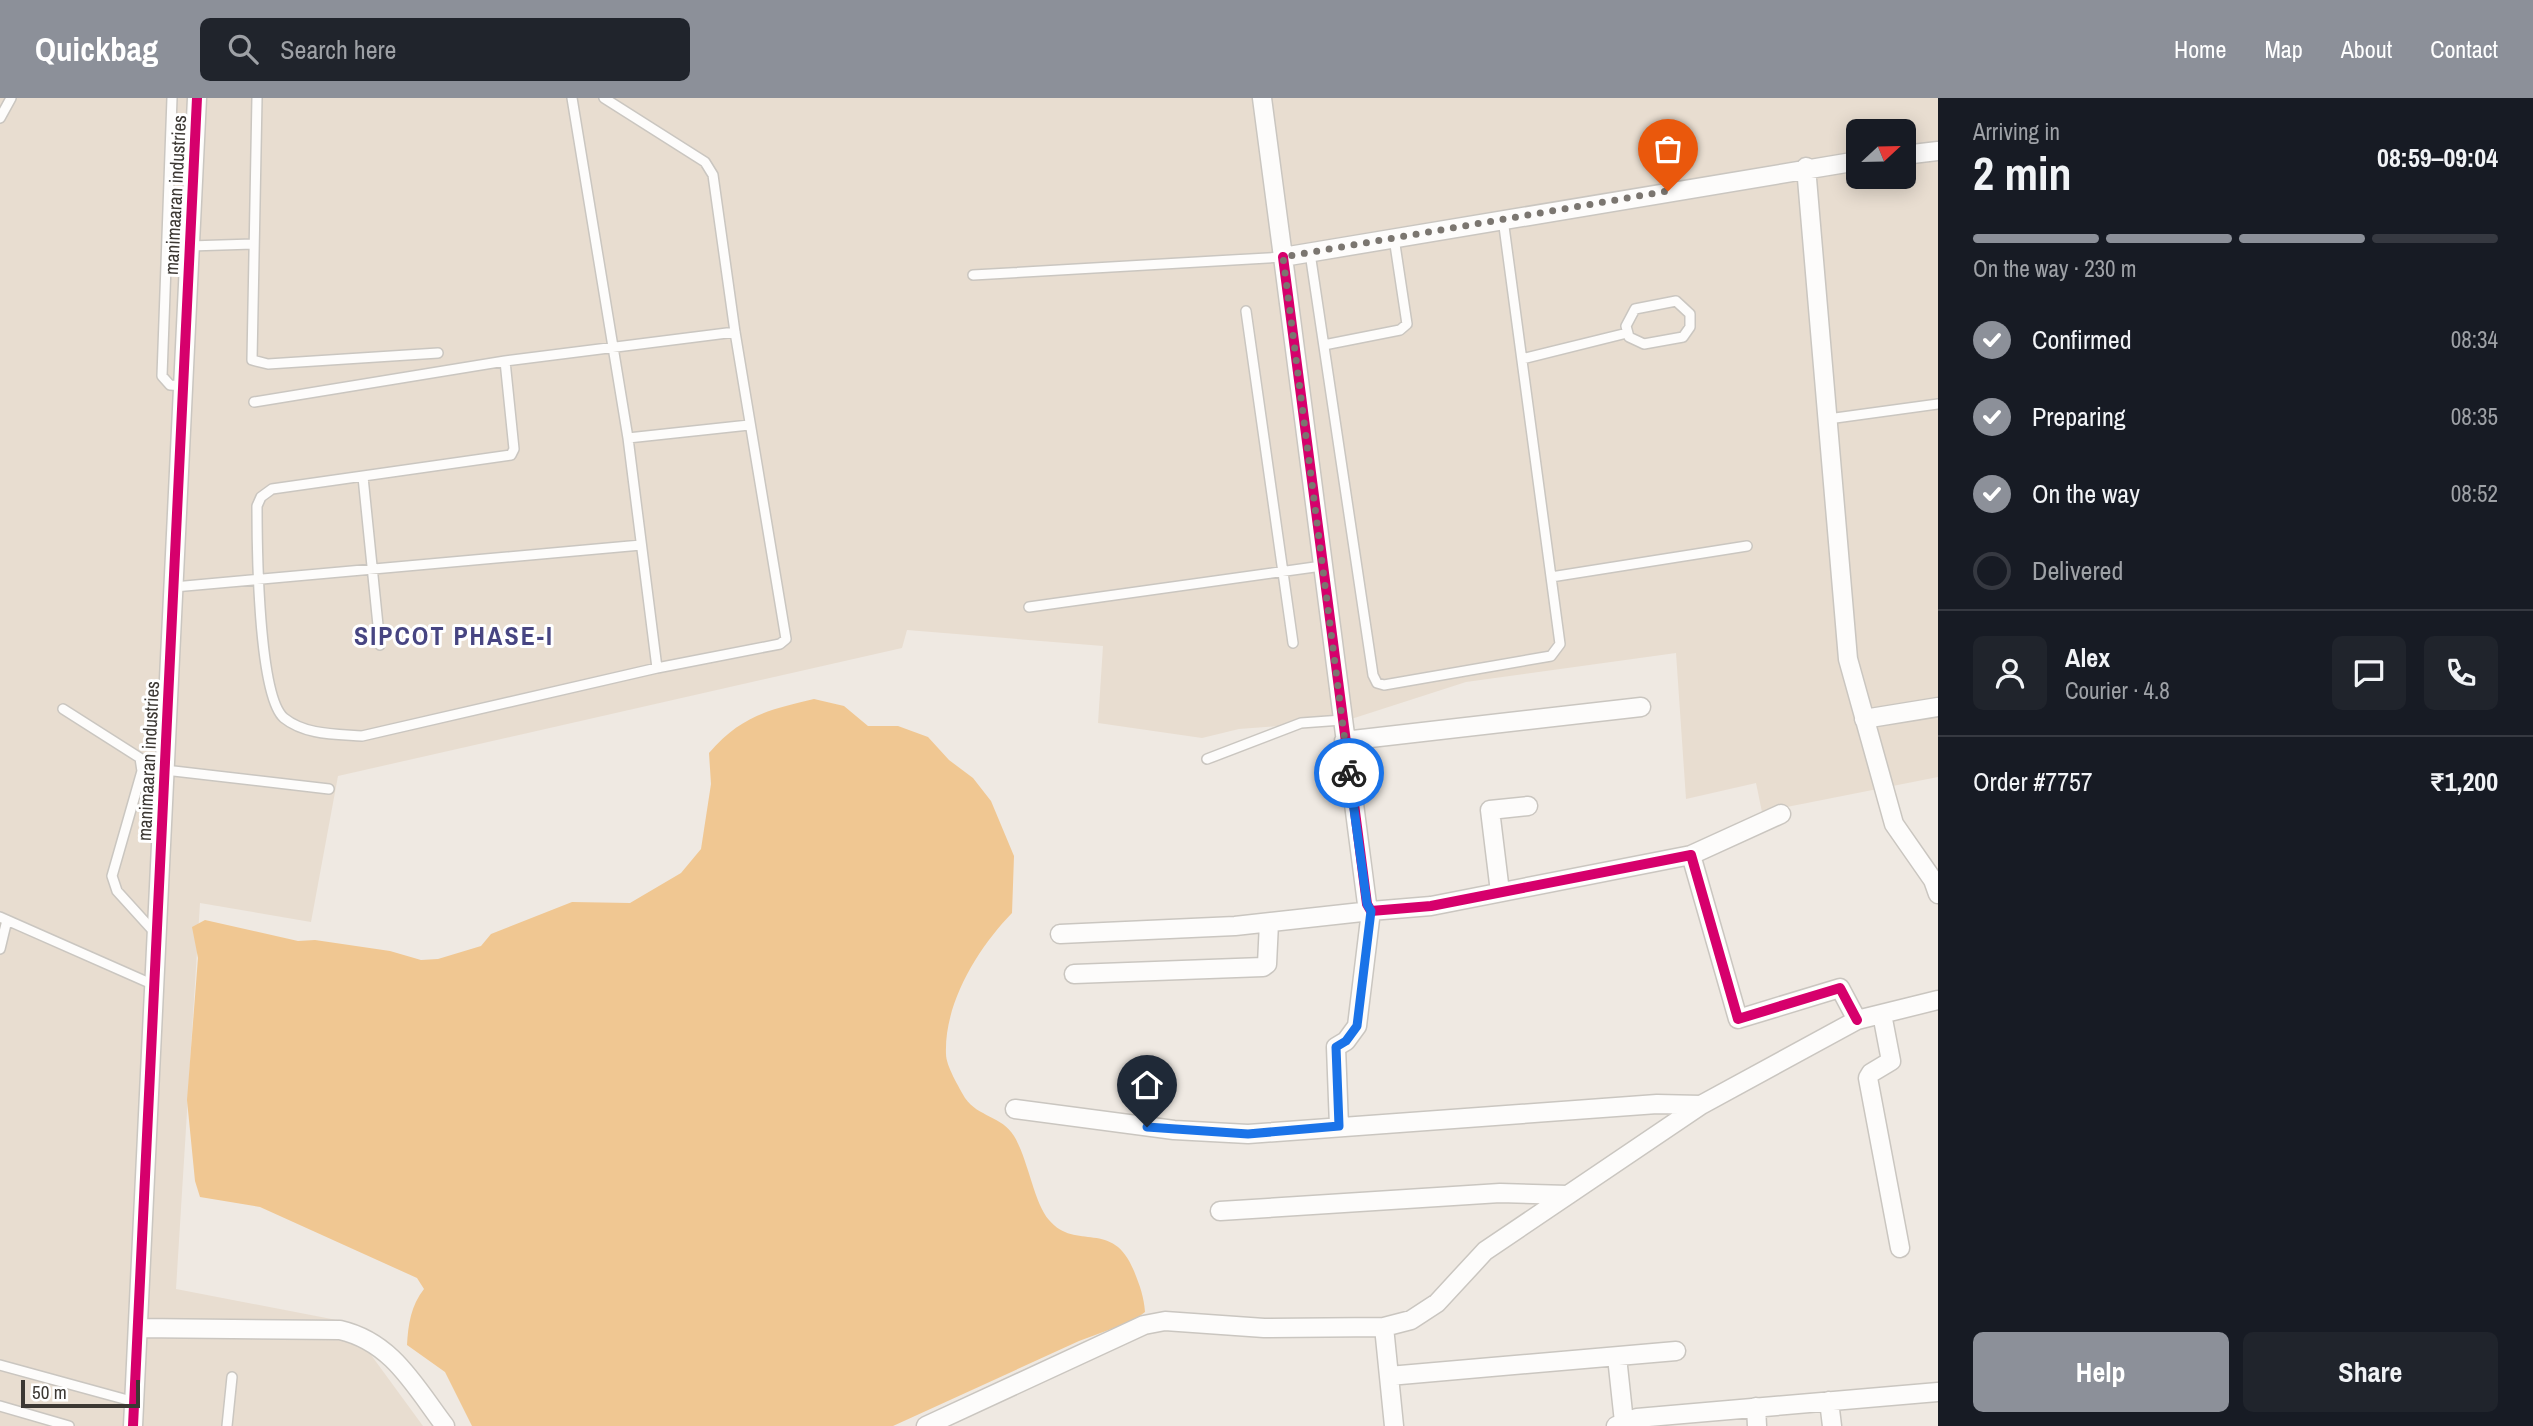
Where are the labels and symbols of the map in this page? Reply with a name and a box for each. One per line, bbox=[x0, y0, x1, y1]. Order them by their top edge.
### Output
street label: manimaaran industries bbox=[158, 114, 192, 276]
pin bbox=[1638, 119, 1698, 191]
north arrow bbox=[1846, 119, 1916, 189]
district label: SIPCOT PHASE-I bbox=[354, 618, 554, 653]
street label: manimaaran industries bbox=[131, 680, 165, 842]
courier bbox=[1314, 738, 1384, 808]
pin bbox=[1117, 1055, 1177, 1127]
scale bar bbox=[21, 1377, 140, 1409]

